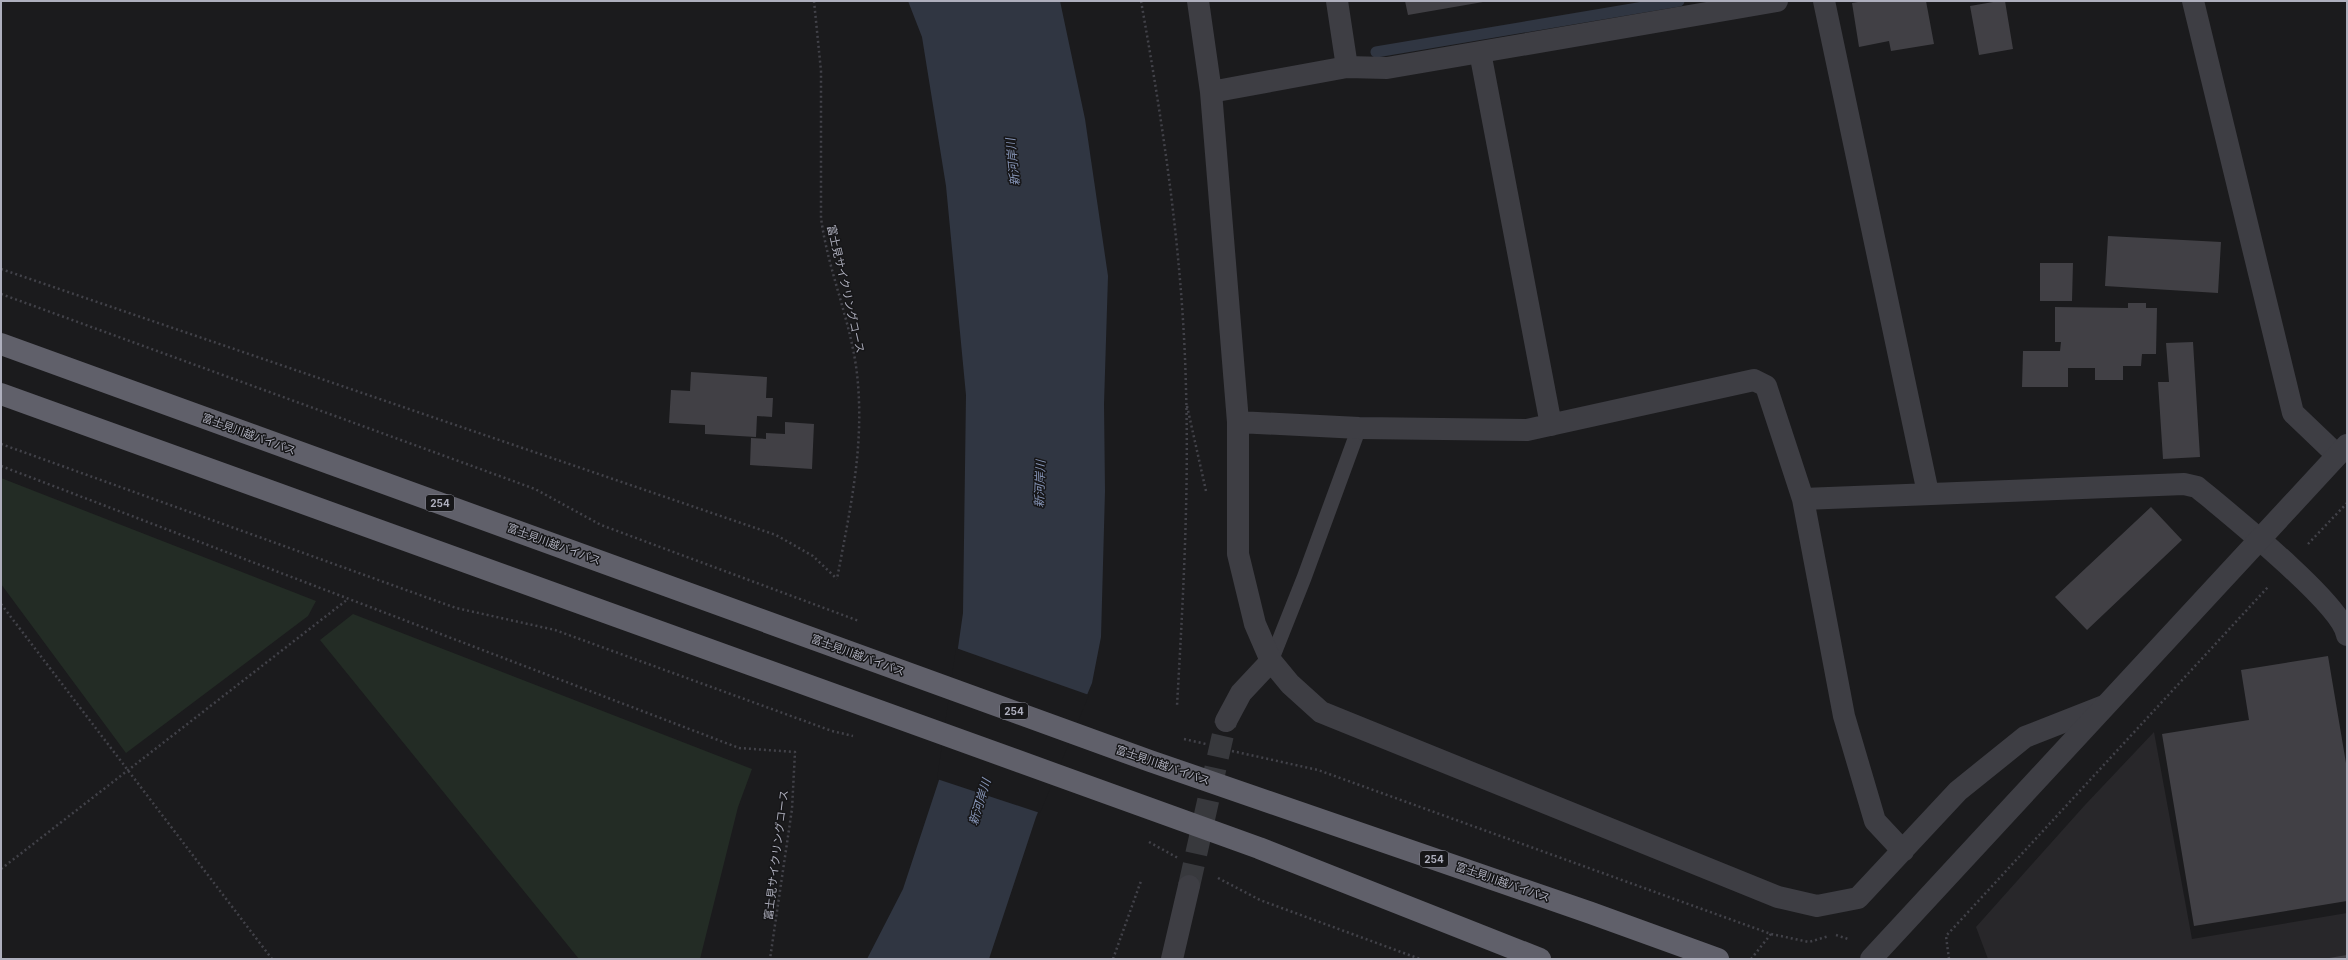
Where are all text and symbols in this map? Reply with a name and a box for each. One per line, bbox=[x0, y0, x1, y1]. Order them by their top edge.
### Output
water label: 新河岸川 bbox=[1002, 135, 1022, 187]
street label: 富士見サイクリングコース bbox=[824, 223, 868, 355]
street label: 富士見川越バイパス bbox=[200, 411, 298, 457]
water label: 新河岸川 bbox=[1031, 458, 1048, 508]
road number: 254 bbox=[426, 495, 454, 511]
street label: 富士見川越バイパス bbox=[505, 521, 603, 567]
street label: 富士見川越バイパス bbox=[809, 632, 907, 678]
road number: 254 bbox=[1000, 703, 1028, 719]
street label: 富士見川越バイパス bbox=[1114, 742, 1212, 788]
water label: 新河岸川 bbox=[965, 775, 994, 827]
street label: 富士見サイクリングコース bbox=[761, 789, 791, 921]
road number: 254 bbox=[1420, 851, 1448, 867]
street label: 富士見川越バイパス bbox=[1454, 859, 1552, 905]

